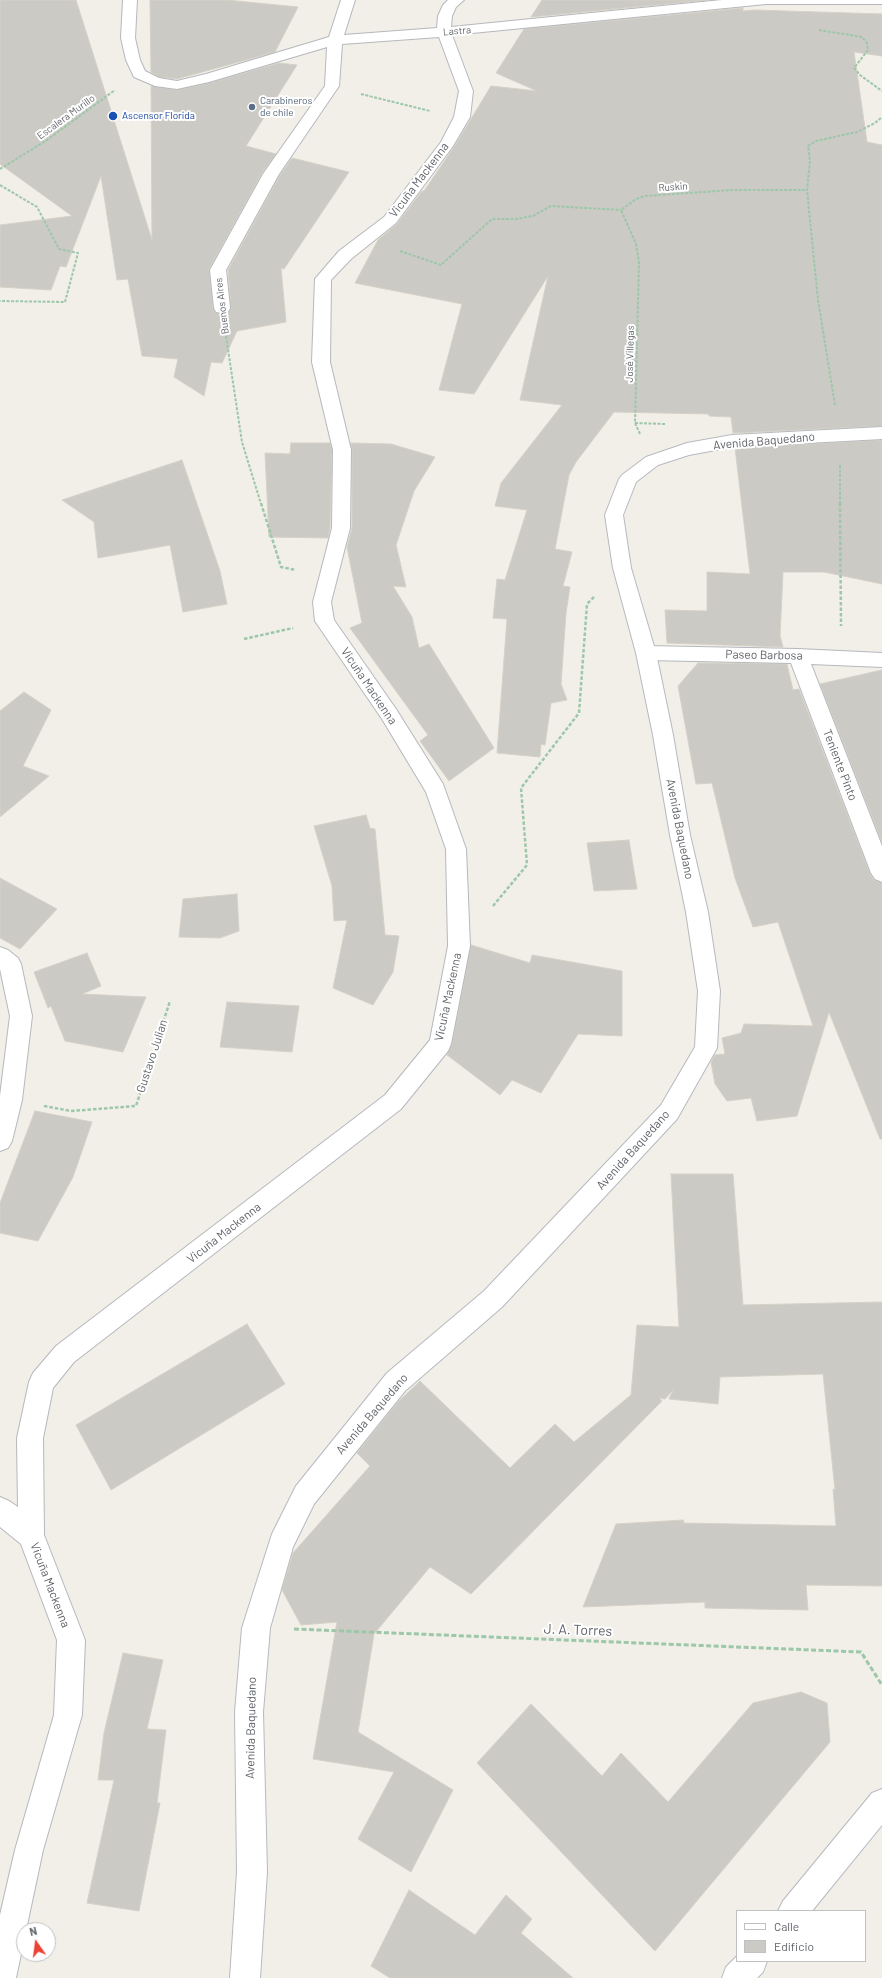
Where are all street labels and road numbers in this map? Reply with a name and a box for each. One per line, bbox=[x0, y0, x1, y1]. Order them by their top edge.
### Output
street label: Lastra bbox=[443, 24, 471, 38]
street label: Escalera Murillo bbox=[35, 92, 97, 142]
street label: Vicuña Mackenna bbox=[386, 140, 452, 220]
street label: Ruskin bbox=[658, 180, 688, 194]
street label: Buenos Aires bbox=[213, 277, 231, 335]
street label: José Villegas bbox=[624, 325, 636, 383]
street label: Avenida Baquedano bbox=[713, 429, 815, 453]
street label: Vicuña Mackenna bbox=[338, 645, 400, 727]
street label: Paseo Barbosa bbox=[725, 647, 803, 663]
street label: Teniente Pinto bbox=[820, 727, 860, 803]
street label: Avenida Baquedano bbox=[663, 778, 697, 880]
street label: Vicuña Mackenna bbox=[432, 951, 464, 1043]
street label: Gustavo Julian bbox=[133, 1018, 171, 1094]
street label: Avenida Baquedano bbox=[593, 1107, 673, 1193]
street label: Vicuña Mackenna bbox=[184, 1200, 264, 1266]
street label: Avenida Baquedano bbox=[333, 1371, 411, 1457]
street label: Vicuña Mackenna bbox=[27, 1540, 73, 1630]
street label: J. A. Torres bbox=[543, 1620, 613, 1640]
street label: Avenida Baquedano bbox=[243, 1677, 259, 1779]

